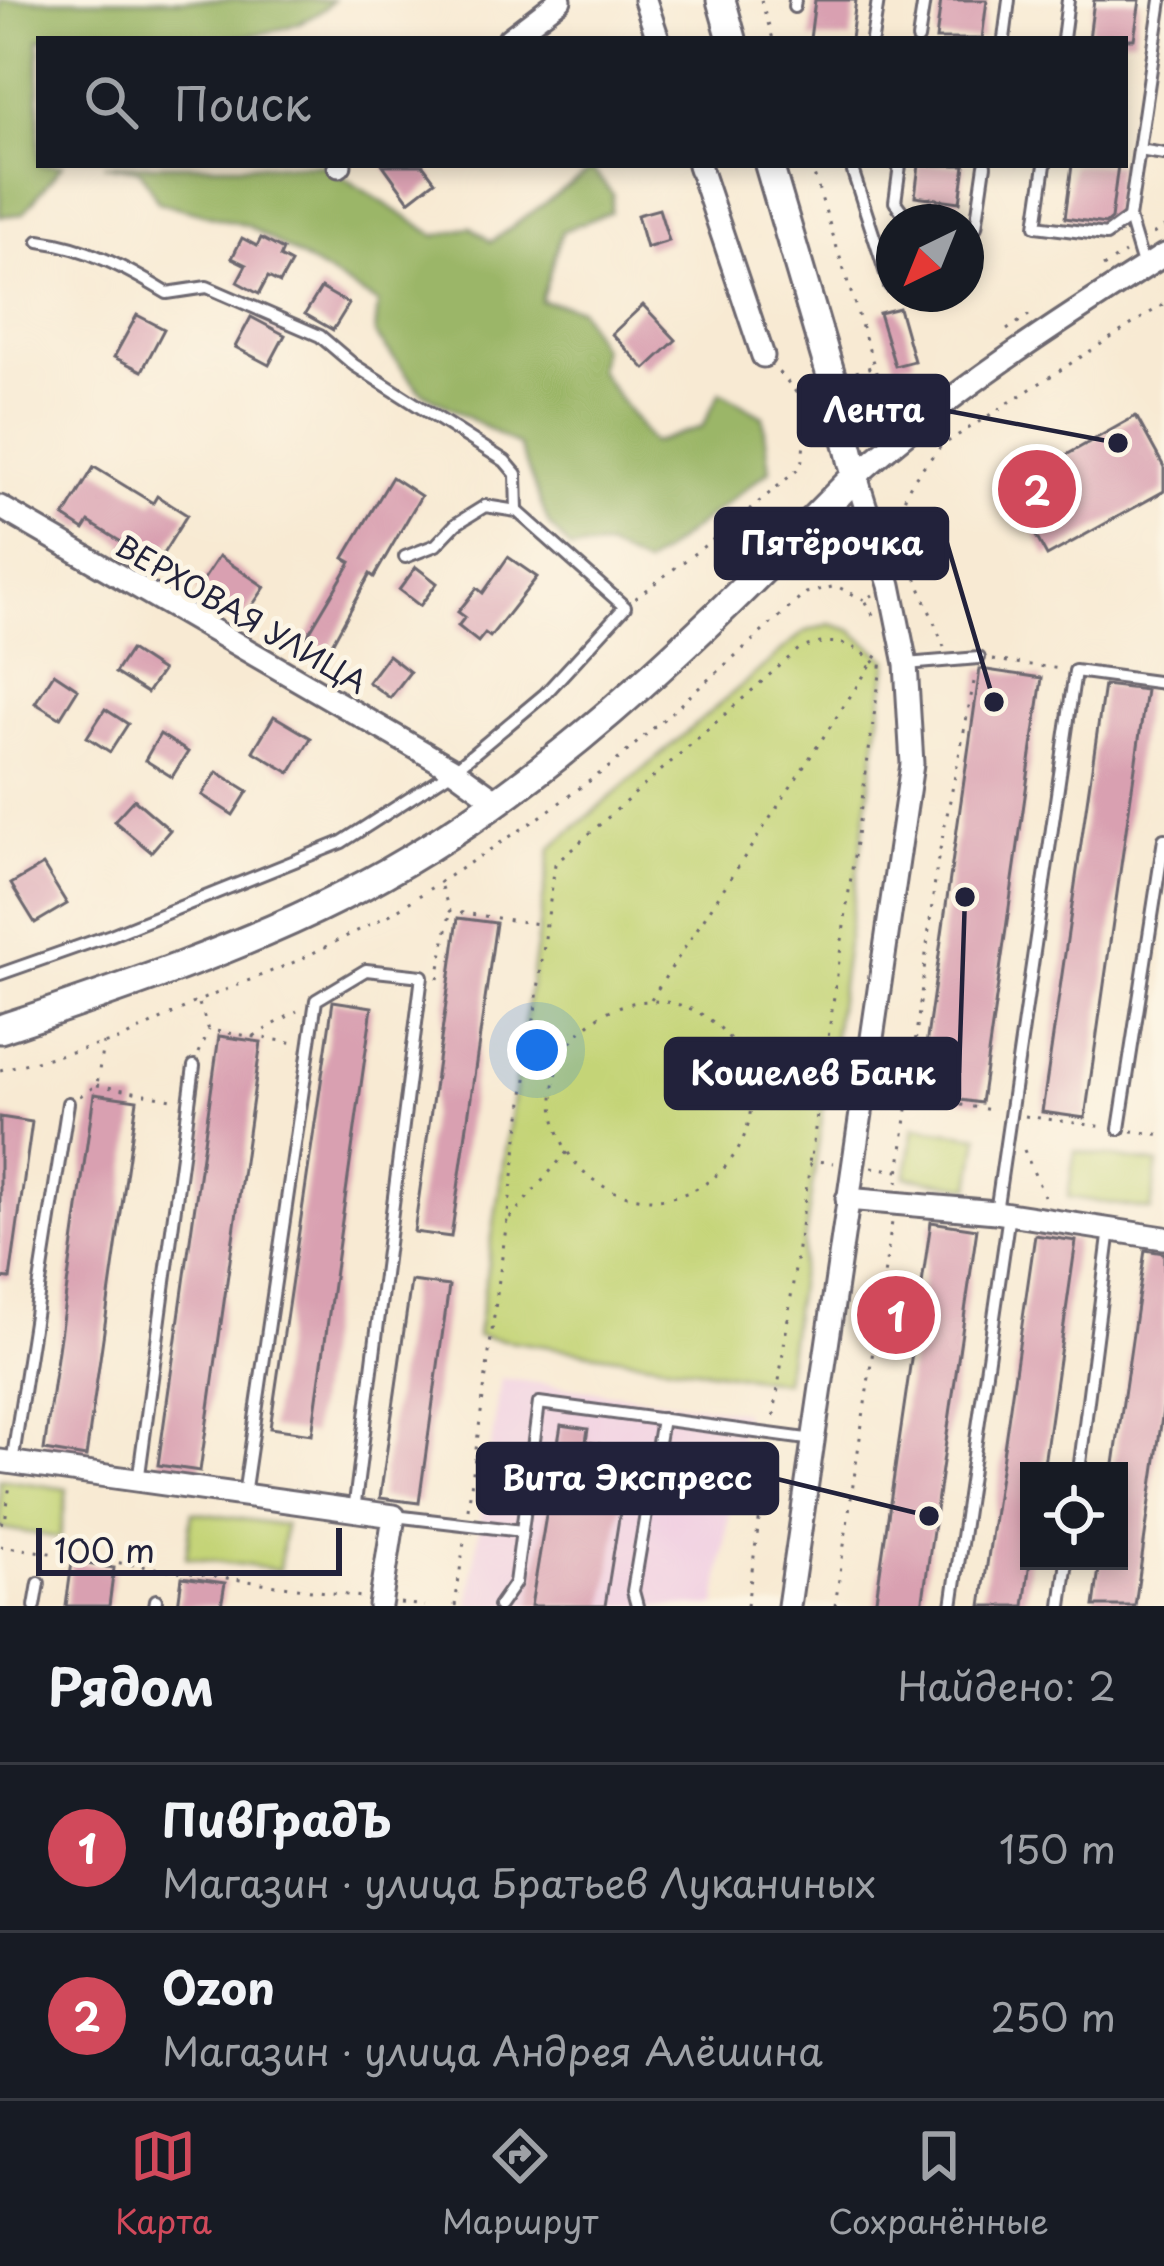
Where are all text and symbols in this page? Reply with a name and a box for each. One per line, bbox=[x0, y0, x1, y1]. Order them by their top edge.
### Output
search box bbox=[36, 36, 1128, 168]
text: Поиск bbox=[174, 68, 311, 136]
icon: search bbox=[78, 69, 144, 135]
north arrow bbox=[876, 204, 984, 312]
callout: Лента bbox=[799, 376, 948, 445]
text: Лента bbox=[823, 383, 925, 433]
pin: 2 bbox=[998, 444, 1076, 534]
callout: Пятёрочка bbox=[716, 509, 947, 578]
text: Пятёрочка bbox=[740, 516, 924, 566]
street label: ВЕРХОВАЯ УЛИЦА bbox=[108, 523, 376, 703]
your location bbox=[507, 1020, 567, 1080]
callout: Кошелев Банк bbox=[666, 1039, 959, 1108]
text: Кошелев Банк bbox=[691, 1046, 936, 1096]
pin: 1 bbox=[857, 1270, 935, 1360]
callout: Вита Экспресс bbox=[478, 1444, 777, 1513]
text: Вита Экспресс bbox=[502, 1451, 752, 1501]
map controls bbox=[1020, 1462, 1128, 1570]
button: locate bbox=[1020, 1462, 1128, 1570]
scale bar bbox=[36, 1522, 342, 1575]
text: 100 m bbox=[54, 1524, 155, 1574]
text: Рядом bbox=[48, 1646, 214, 1723]
text: Найдено: 2 bbox=[897, 1655, 1116, 1714]
text: ПивГрадЪ bbox=[162, 1784, 392, 1852]
text: 1 bbox=[78, 1818, 96, 1877]
text: 150 m bbox=[999, 1818, 1116, 1877]
text: Магазин · улица Братьев Луканиных bbox=[162, 1852, 876, 1911]
text: Ozon bbox=[162, 1952, 275, 2020]
text: 2 bbox=[73, 1986, 101, 2045]
text: 250 m bbox=[991, 1986, 1116, 2045]
text: Магазин · улица Андрея Алёшина bbox=[162, 2020, 823, 2079]
tab: Карта bbox=[115, 2123, 212, 2245]
tab: Маршрут bbox=[442, 2123, 598, 2245]
tab: Сохранённые bbox=[828, 2123, 1049, 2245]

